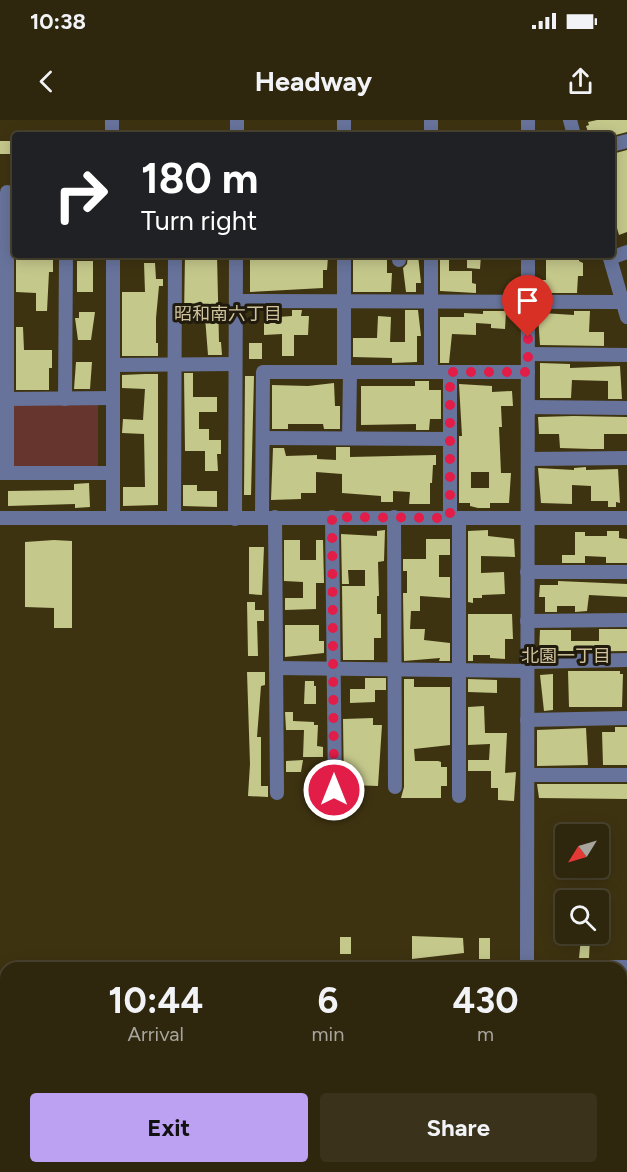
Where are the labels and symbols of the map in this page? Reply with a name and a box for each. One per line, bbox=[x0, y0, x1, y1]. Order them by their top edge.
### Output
pin bbox=[502, 275, 553, 337]
district label: 昭和南六丁目 bbox=[174, 303, 282, 325]
district label: 北園一丁目 bbox=[521, 645, 611, 667]
position arrow bbox=[302, 758, 366, 822]
north arrow bbox=[555, 824, 609, 878]

